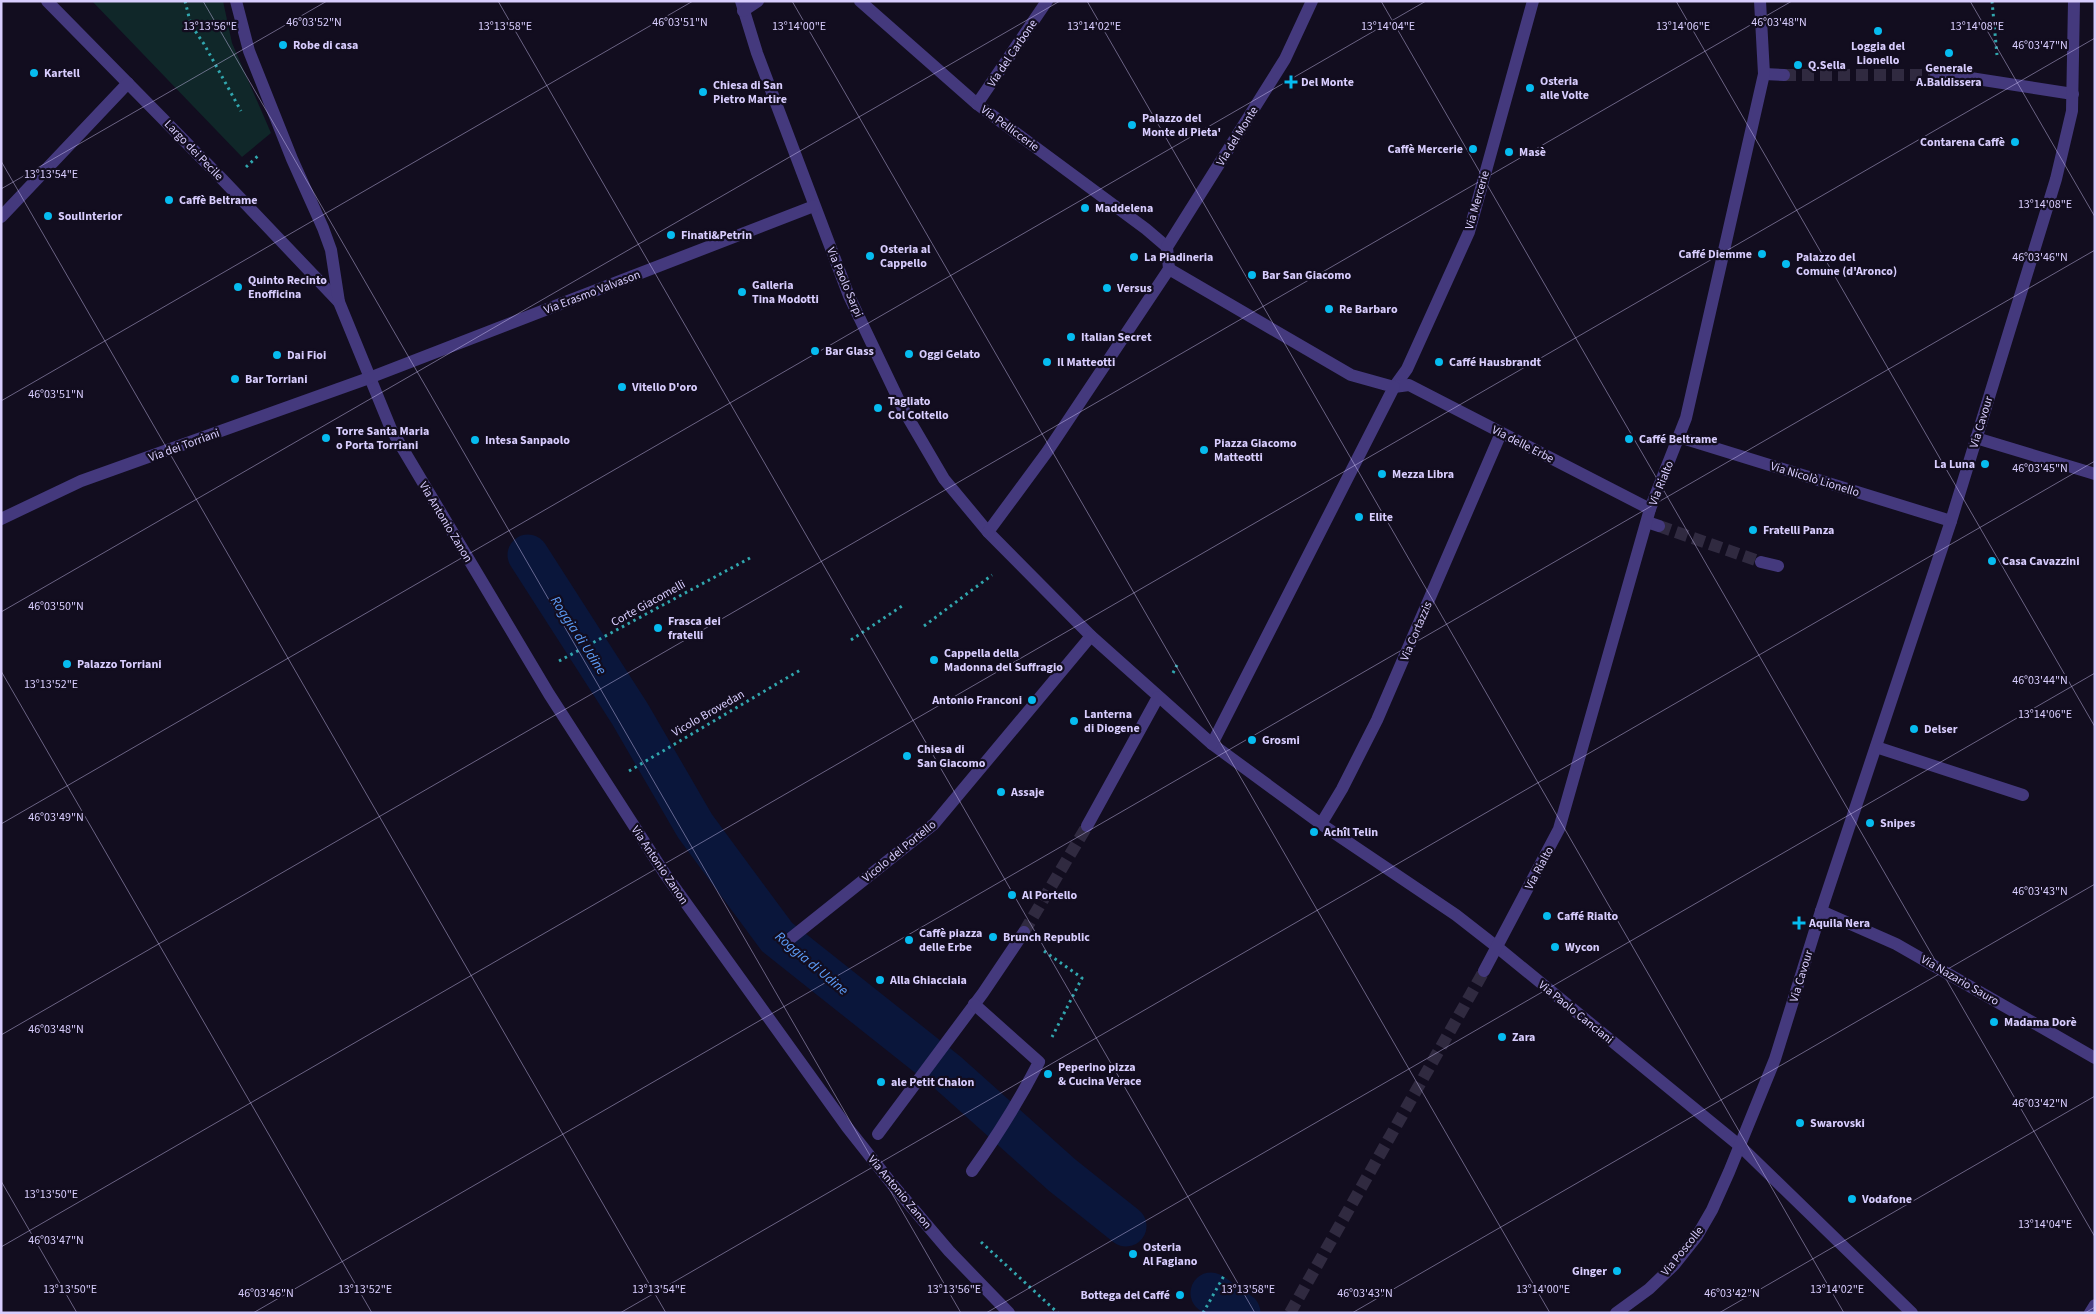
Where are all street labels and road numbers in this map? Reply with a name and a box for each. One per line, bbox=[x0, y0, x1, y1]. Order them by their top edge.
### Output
street label: Via del Carbone bbox=[983, 16, 1041, 91]
street label: Via Pelliccerie bbox=[977, 101, 1042, 155]
street label: Via del Monte bbox=[1212, 103, 1262, 169]
street label: Largo dei Pecile bbox=[160, 116, 227, 185]
street label: Via Mercerie bbox=[1461, 169, 1494, 232]
street label: Via Paolo Sarpi bbox=[822, 245, 867, 320]
street label: Via Erasmo Valvason bbox=[541, 266, 643, 319]
street label: Via Cavour bbox=[1966, 393, 1998, 450]
street label: Via delle Erbe bbox=[1489, 421, 1557, 467]
street label: Via dei Torriani bbox=[146, 425, 222, 466]
street label: Via Rialto bbox=[1645, 458, 1678, 508]
street label: Via Nicolò Lionello bbox=[1768, 458, 1862, 501]
street label: Via Antonio Zanon bbox=[415, 479, 476, 566]
street label: Corte Giacomelli bbox=[608, 576, 689, 631]
street label: Via Cortazzis bbox=[1396, 599, 1437, 664]
street label: Vicolo Brovedan bbox=[669, 686, 748, 741]
street label: Vicolo del Portello bbox=[859, 816, 940, 886]
street label: Via Antonio Zanon bbox=[627, 823, 692, 908]
street label: Via Rialto bbox=[1521, 844, 1558, 893]
street label: Via Cavour bbox=[1786, 947, 1818, 1004]
street label: Via Nazario Sauro bbox=[1917, 951, 2002, 1010]
street label: Via Paolo Canciani bbox=[1535, 977, 1617, 1048]
street label: Via Antonio Zanon bbox=[864, 1152, 936, 1233]
street label: Via Poscolle bbox=[1657, 1223, 1708, 1280]

